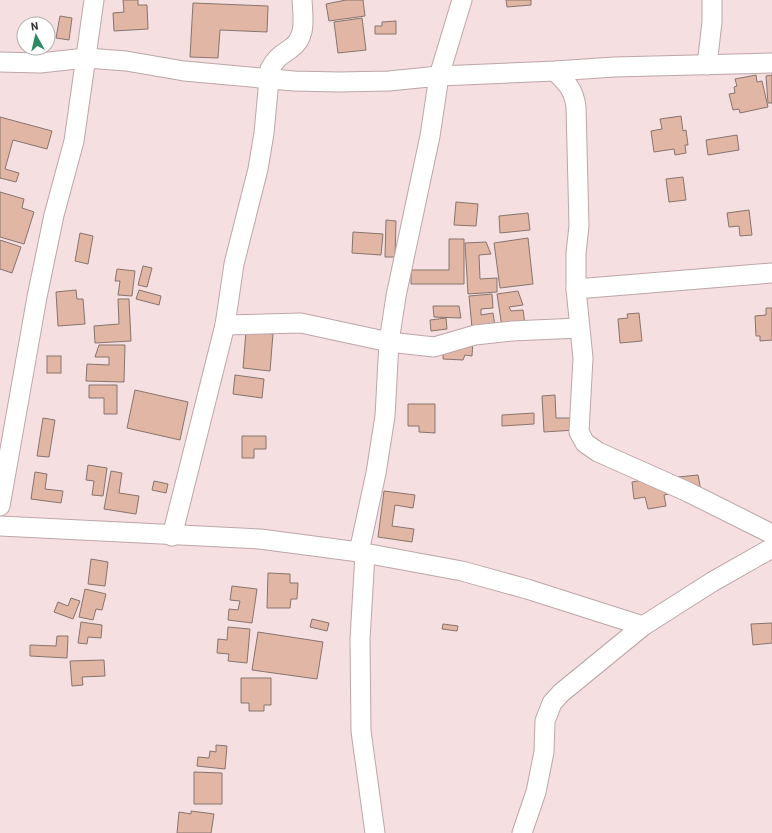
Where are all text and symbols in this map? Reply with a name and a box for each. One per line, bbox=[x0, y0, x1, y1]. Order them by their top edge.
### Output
north arrow bbox=[16, 16, 56, 56]
text: N bbox=[30, 19, 39, 33]

